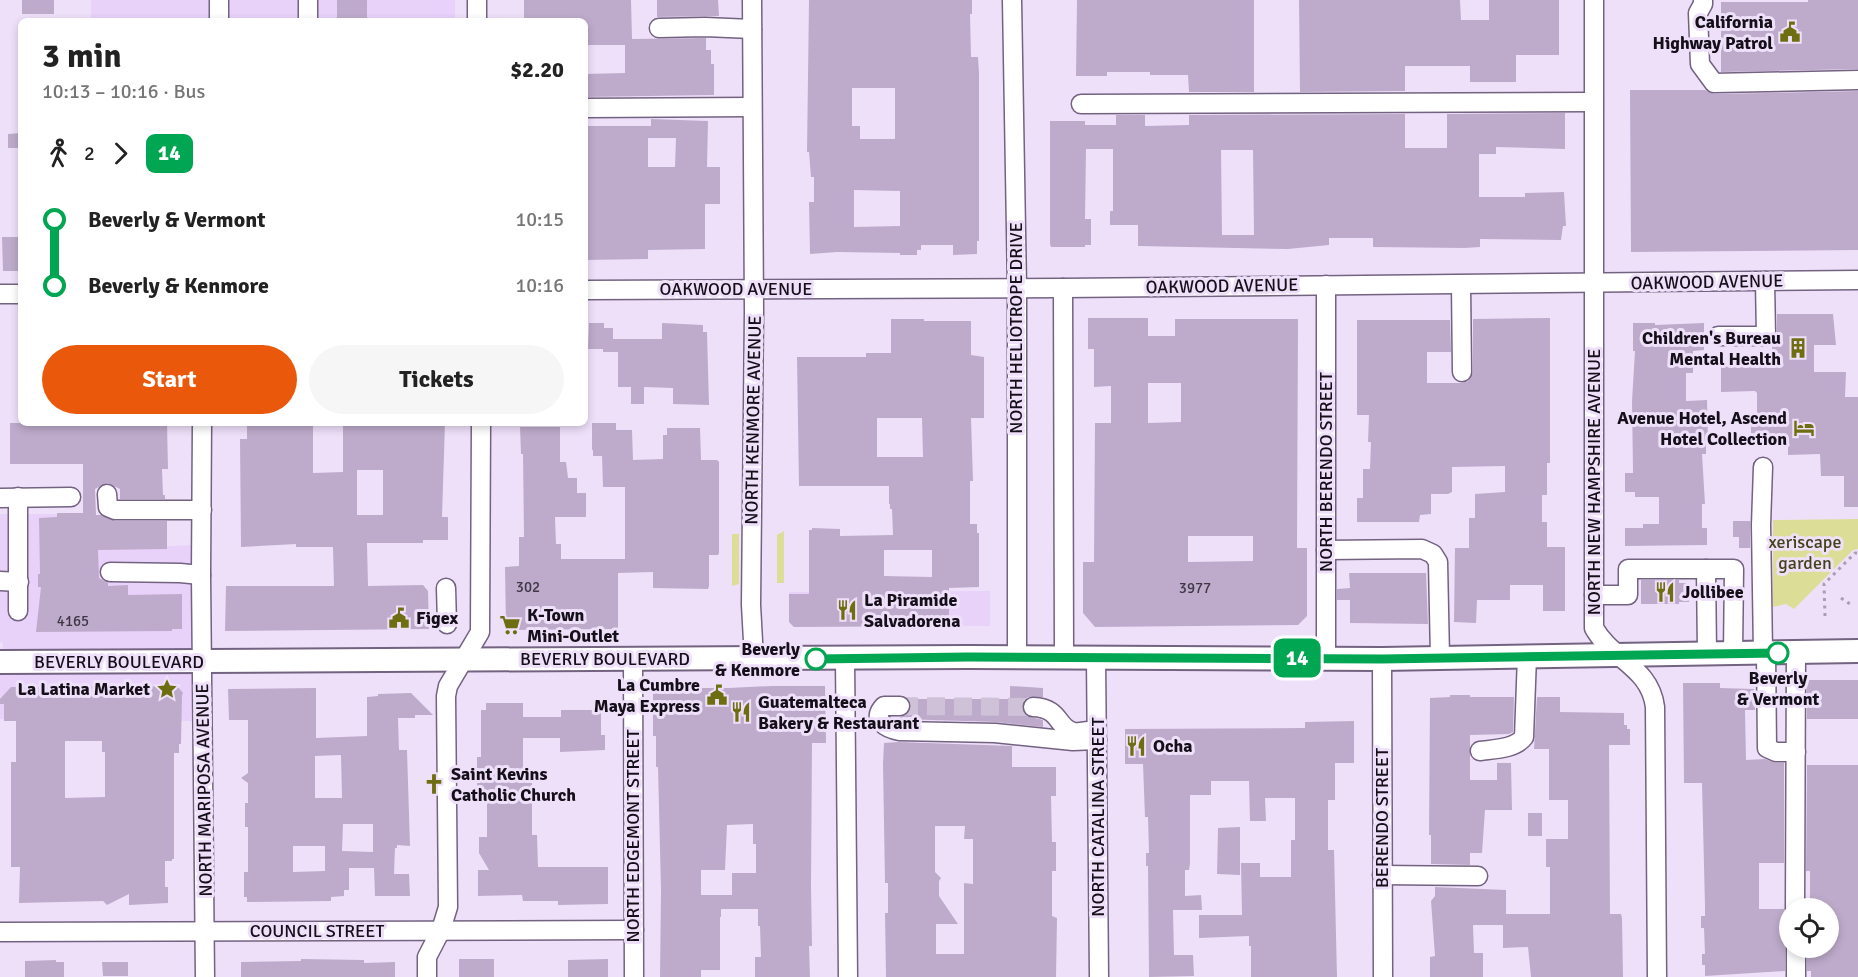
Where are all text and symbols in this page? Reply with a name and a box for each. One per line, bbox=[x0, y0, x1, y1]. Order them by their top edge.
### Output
place label: California Highway Patrol bbox=[1653, 11, 1773, 54]
public building icon: California Highway Patrol bbox=[1778, 20, 1802, 44]
text: 3 min bbox=[42, 36, 122, 77]
text: $2.20 bbox=[510, 56, 564, 83]
text: 10:13 – 10:16 · Bus bbox=[42, 79, 205, 104]
icon: walk bbox=[42, 137, 75, 170]
icon: forward bbox=[104, 137, 137, 170]
text: 14 bbox=[158, 140, 181, 166]
text: 2 bbox=[84, 141, 95, 166]
text: Beverly & Vermont bbox=[88, 206, 265, 233]
text: 10:15 bbox=[515, 207, 564, 232]
street label: NORTH HELIOTROPE DRIVE bbox=[1005, 222, 1027, 434]
street label: OAKWOOD AVENUE bbox=[1630, 270, 1784, 294]
text: Beverly & Kenmore bbox=[88, 272, 269, 299]
text: 10:16 bbox=[515, 273, 564, 298]
street label: OAKWOOD AVENUE bbox=[1145, 274, 1299, 298]
street label: OAKWOOD AVENUE bbox=[660, 278, 812, 300]
street label: NORTH KENMORE AVENUE bbox=[740, 315, 766, 525]
place label: Children's Bureau Mental Health bbox=[1642, 327, 1781, 370]
building icon: Children's Bureau Mental Health bbox=[1786, 336, 1810, 360]
button: Start bbox=[42, 345, 297, 414]
button: Tickets bbox=[309, 345, 564, 414]
street label: NORTH NEW HAMPSHIRE AVENUE bbox=[1583, 349, 1605, 615]
street label: NORTH BERENDO STREET bbox=[1315, 372, 1337, 572]
place label: Avenue Hotel, Ascend Hotel Collection bbox=[1617, 407, 1787, 450]
hotel icon: Avenue Hotel, Ascend Hotel Collection bbox=[1792, 416, 1816, 440]
park label: xeriscape garden bbox=[1769, 531, 1841, 574]
house number: 302 bbox=[516, 578, 540, 596]
house number: 3977 bbox=[1179, 579, 1211, 597]
restaurant icon: Jollibee bbox=[1653, 580, 1677, 604]
place label: Jollibee bbox=[1682, 581, 1744, 603]
place label: La Piramide Salvadorena bbox=[864, 589, 960, 632]
restaurant icon: La Piramide Salvadorena bbox=[835, 598, 859, 622]
place label: K-Town Mini-Outlet bbox=[527, 604, 619, 647]
public building icon: Figex bbox=[387, 606, 411, 630]
place label: Figex bbox=[416, 607, 459, 629]
house number: 4165 bbox=[57, 612, 89, 630]
supermarket icon: K-Town Mini-Outlet bbox=[498, 613, 522, 637]
place label: Beverly & Kenmore bbox=[715, 638, 800, 681]
line badge: 14 bbox=[1270, 638, 1324, 678]
marker: Beverly & Vermont bbox=[1767, 642, 1789, 664]
text: 14 bbox=[1286, 645, 1308, 671]
street label: BEVERLY BOULEVARD bbox=[520, 648, 690, 670]
marker: Beverly & Kenmore bbox=[805, 648, 827, 670]
street label: BEVERLY BOULEVARD bbox=[34, 651, 204, 673]
place label: Beverly & Vermont bbox=[1737, 667, 1819, 710]
place label: La Cumbre Maya Express bbox=[594, 674, 700, 717]
place icon: La Latina Market bbox=[155, 677, 179, 701]
place label: La Latina Market bbox=[18, 678, 150, 700]
street label: NORTH MARIPOSA AVENUE bbox=[191, 683, 217, 897]
public building icon: La Cumbre Maya Express bbox=[705, 683, 729, 707]
place label: Guatemalteca Bakery & Restaurant bbox=[758, 691, 919, 734]
restaurant icon: Guatemalteca Bakery & Restaurant bbox=[729, 700, 753, 724]
street label: NORTH CATALINA STREET bbox=[1087, 717, 1109, 917]
street label: NORTH EDGEMONT STREET bbox=[622, 729, 644, 943]
restaurant icon: Ocha bbox=[1124, 734, 1148, 758]
place label: Ocha bbox=[1153, 735, 1193, 757]
street label: BERENDO STREET bbox=[1371, 748, 1393, 888]
place label: Saint Kevins Catholic Church bbox=[451, 763, 576, 806]
church icon: Saint Kevins Catholic Church bbox=[422, 772, 446, 796]
map controls bbox=[1779, 898, 1839, 958]
button: locate bbox=[1779, 898, 1839, 958]
street label: COUNCIL STREET bbox=[250, 920, 384, 942]

